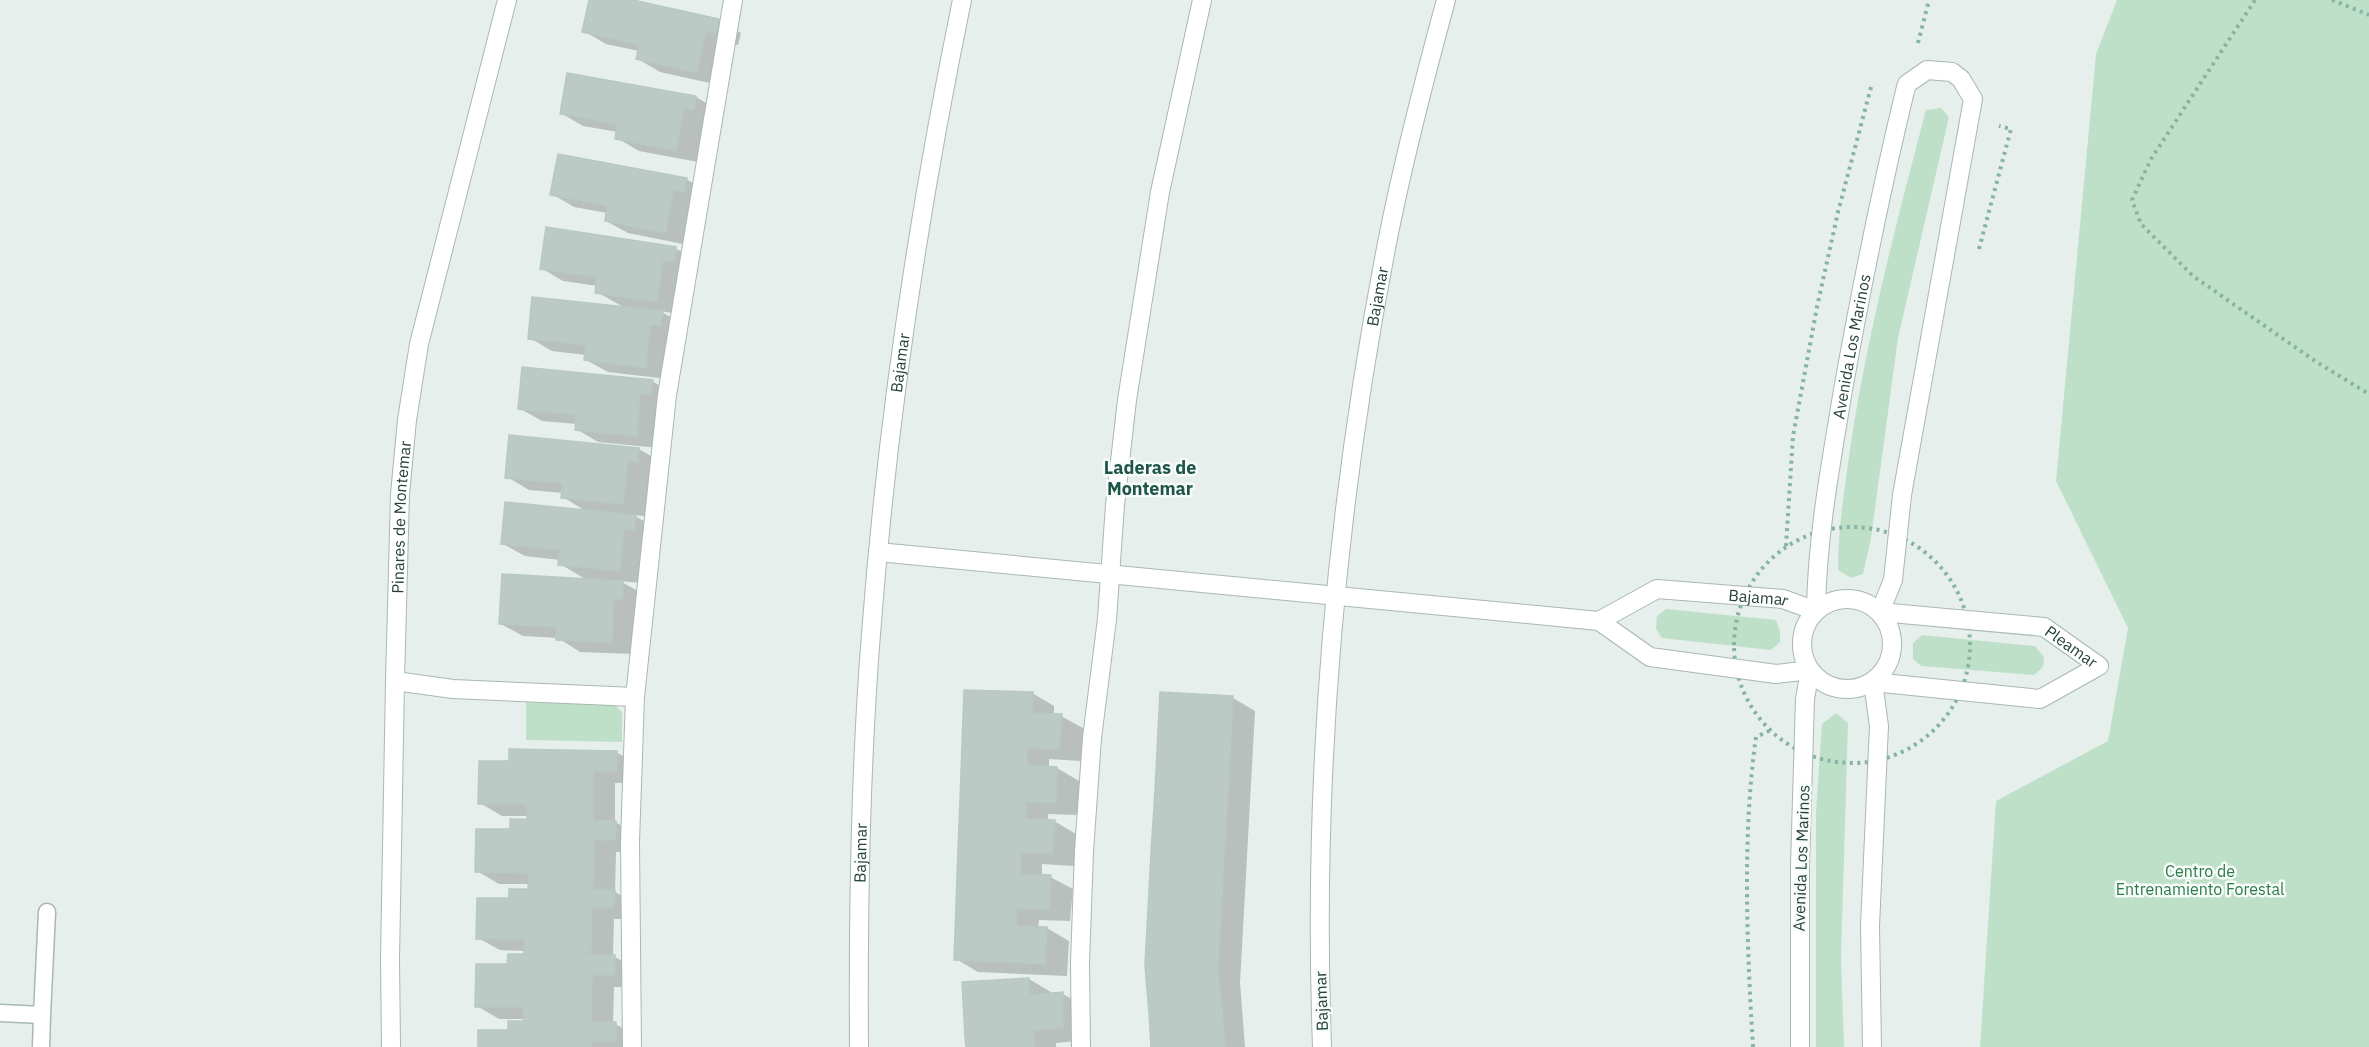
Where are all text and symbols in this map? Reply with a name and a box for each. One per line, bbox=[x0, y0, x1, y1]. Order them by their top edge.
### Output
street label: Bajamar bbox=[1362, 265, 1392, 328]
street label: Avenida Los Marinos bbox=[1828, 272, 1875, 420]
street label: Bajamar bbox=[886, 332, 914, 394]
street label: Pinares de Montemar bbox=[387, 440, 415, 594]
district label: Laderas de Montemar bbox=[1104, 456, 1196, 500]
street label: Bajamar bbox=[1728, 585, 1792, 610]
street label: Pleamar bbox=[2041, 621, 2102, 672]
street label: Avenida Los Marinos bbox=[1788, 784, 1814, 932]
street label: Bajamar bbox=[850, 823, 871, 883]
park label: Centro de Entrenamiento Forestal bbox=[2116, 861, 2284, 899]
street label: Bajamar bbox=[1310, 971, 1332, 1031]

